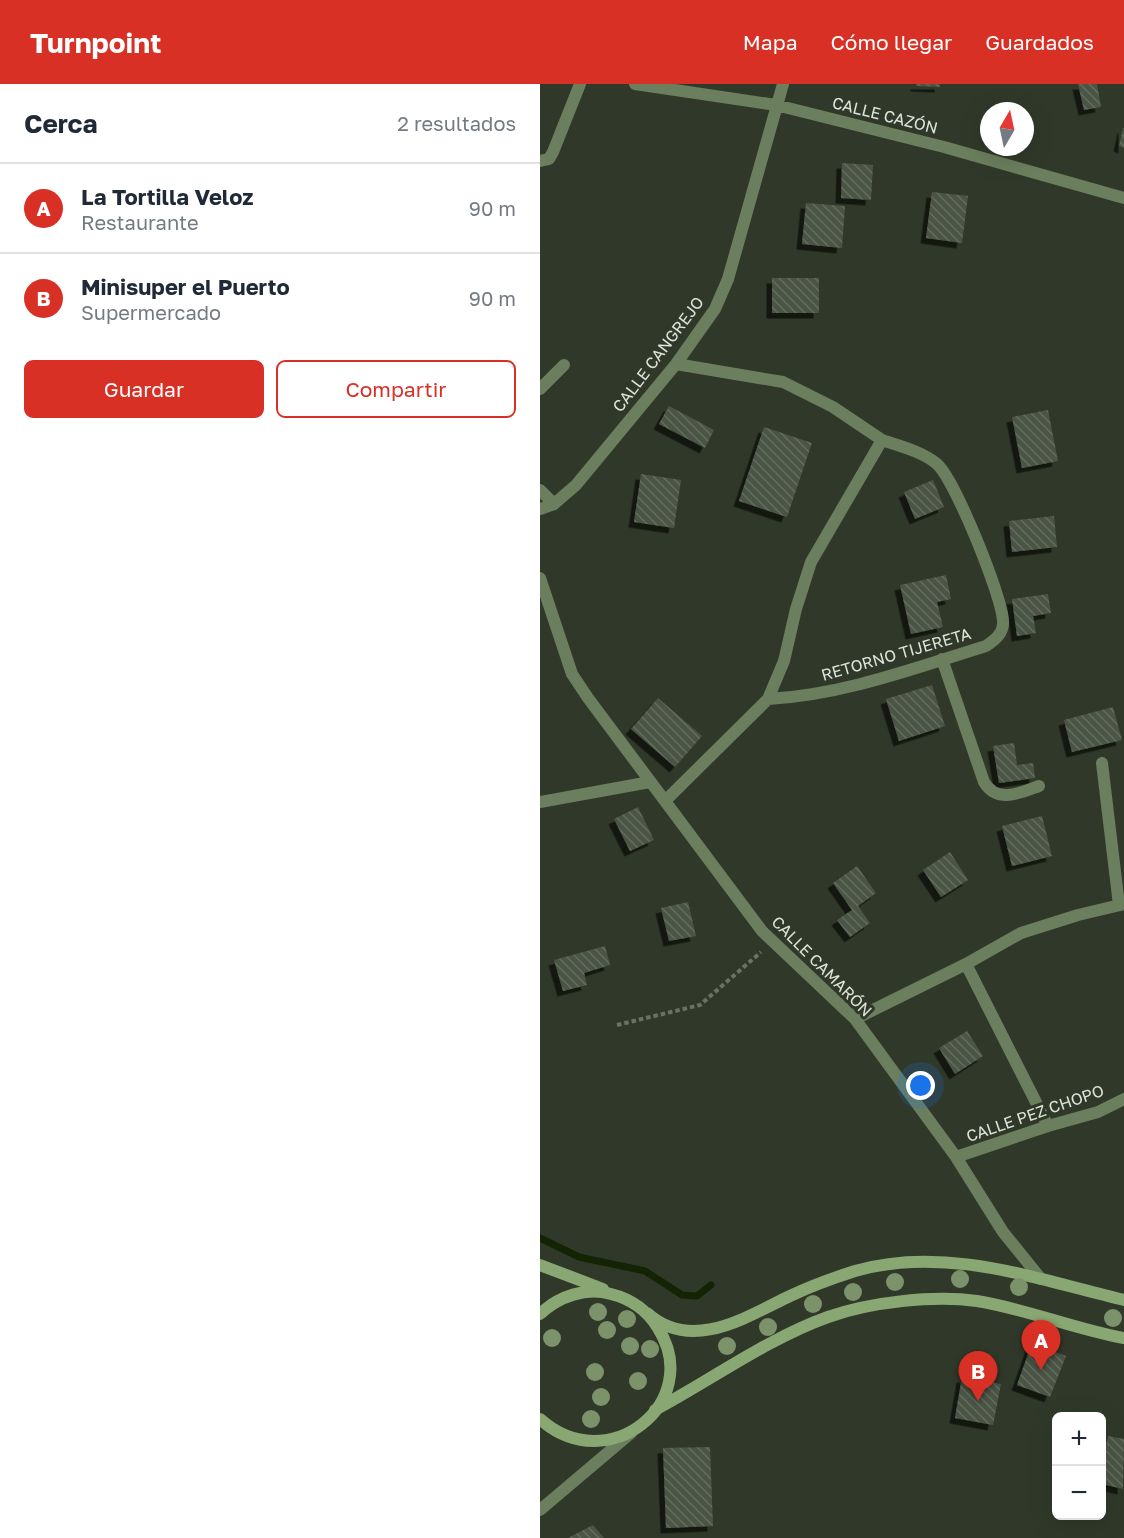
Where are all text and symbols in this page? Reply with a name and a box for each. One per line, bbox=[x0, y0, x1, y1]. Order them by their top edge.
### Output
text: Turnpoint bbox=[30, 26, 161, 59]
text: Mapa bbox=[743, 29, 798, 55]
text: Cómo llegar bbox=[831, 29, 952, 55]
text: Guardados bbox=[985, 29, 1094, 55]
street label: CALLE CAZÓN bbox=[830, 92, 940, 138]
north arrow bbox=[980, 102, 1034, 156]
text: Cerca bbox=[24, 108, 98, 139]
text: 2 resultados bbox=[397, 111, 516, 135]
text: La Tortilla Veloz bbox=[81, 183, 253, 210]
text: A bbox=[36, 196, 51, 220]
text: 90 m bbox=[469, 196, 516, 220]
text: Restaurante bbox=[81, 210, 199, 234]
text: Minisuper el Puerto bbox=[81, 273, 290, 300]
text: B bbox=[36, 286, 51, 310]
text: 90 m bbox=[469, 286, 516, 310]
street label: CALLE CANGREJO bbox=[608, 292, 708, 416]
text: Supermercado bbox=[81, 300, 221, 324]
button: Guardar bbox=[24, 360, 264, 418]
button: Compartir bbox=[276, 360, 516, 418]
street label: RETORNO TIJERETA bbox=[819, 623, 973, 685]
street label: CALLE CAMARÓN bbox=[768, 912, 876, 1020]
your location bbox=[906, 1071, 935, 1100]
street label: CALLE PEZ CHOPO bbox=[964, 1080, 1106, 1146]
pin: A bbox=[1022, 1320, 1060, 1370]
pin: B bbox=[958, 1352, 998, 1401]
map controls bbox=[1052, 1412, 1106, 1520]
button: + bbox=[1052, 1412, 1106, 1466]
button: − bbox=[1052, 1466, 1106, 1520]

